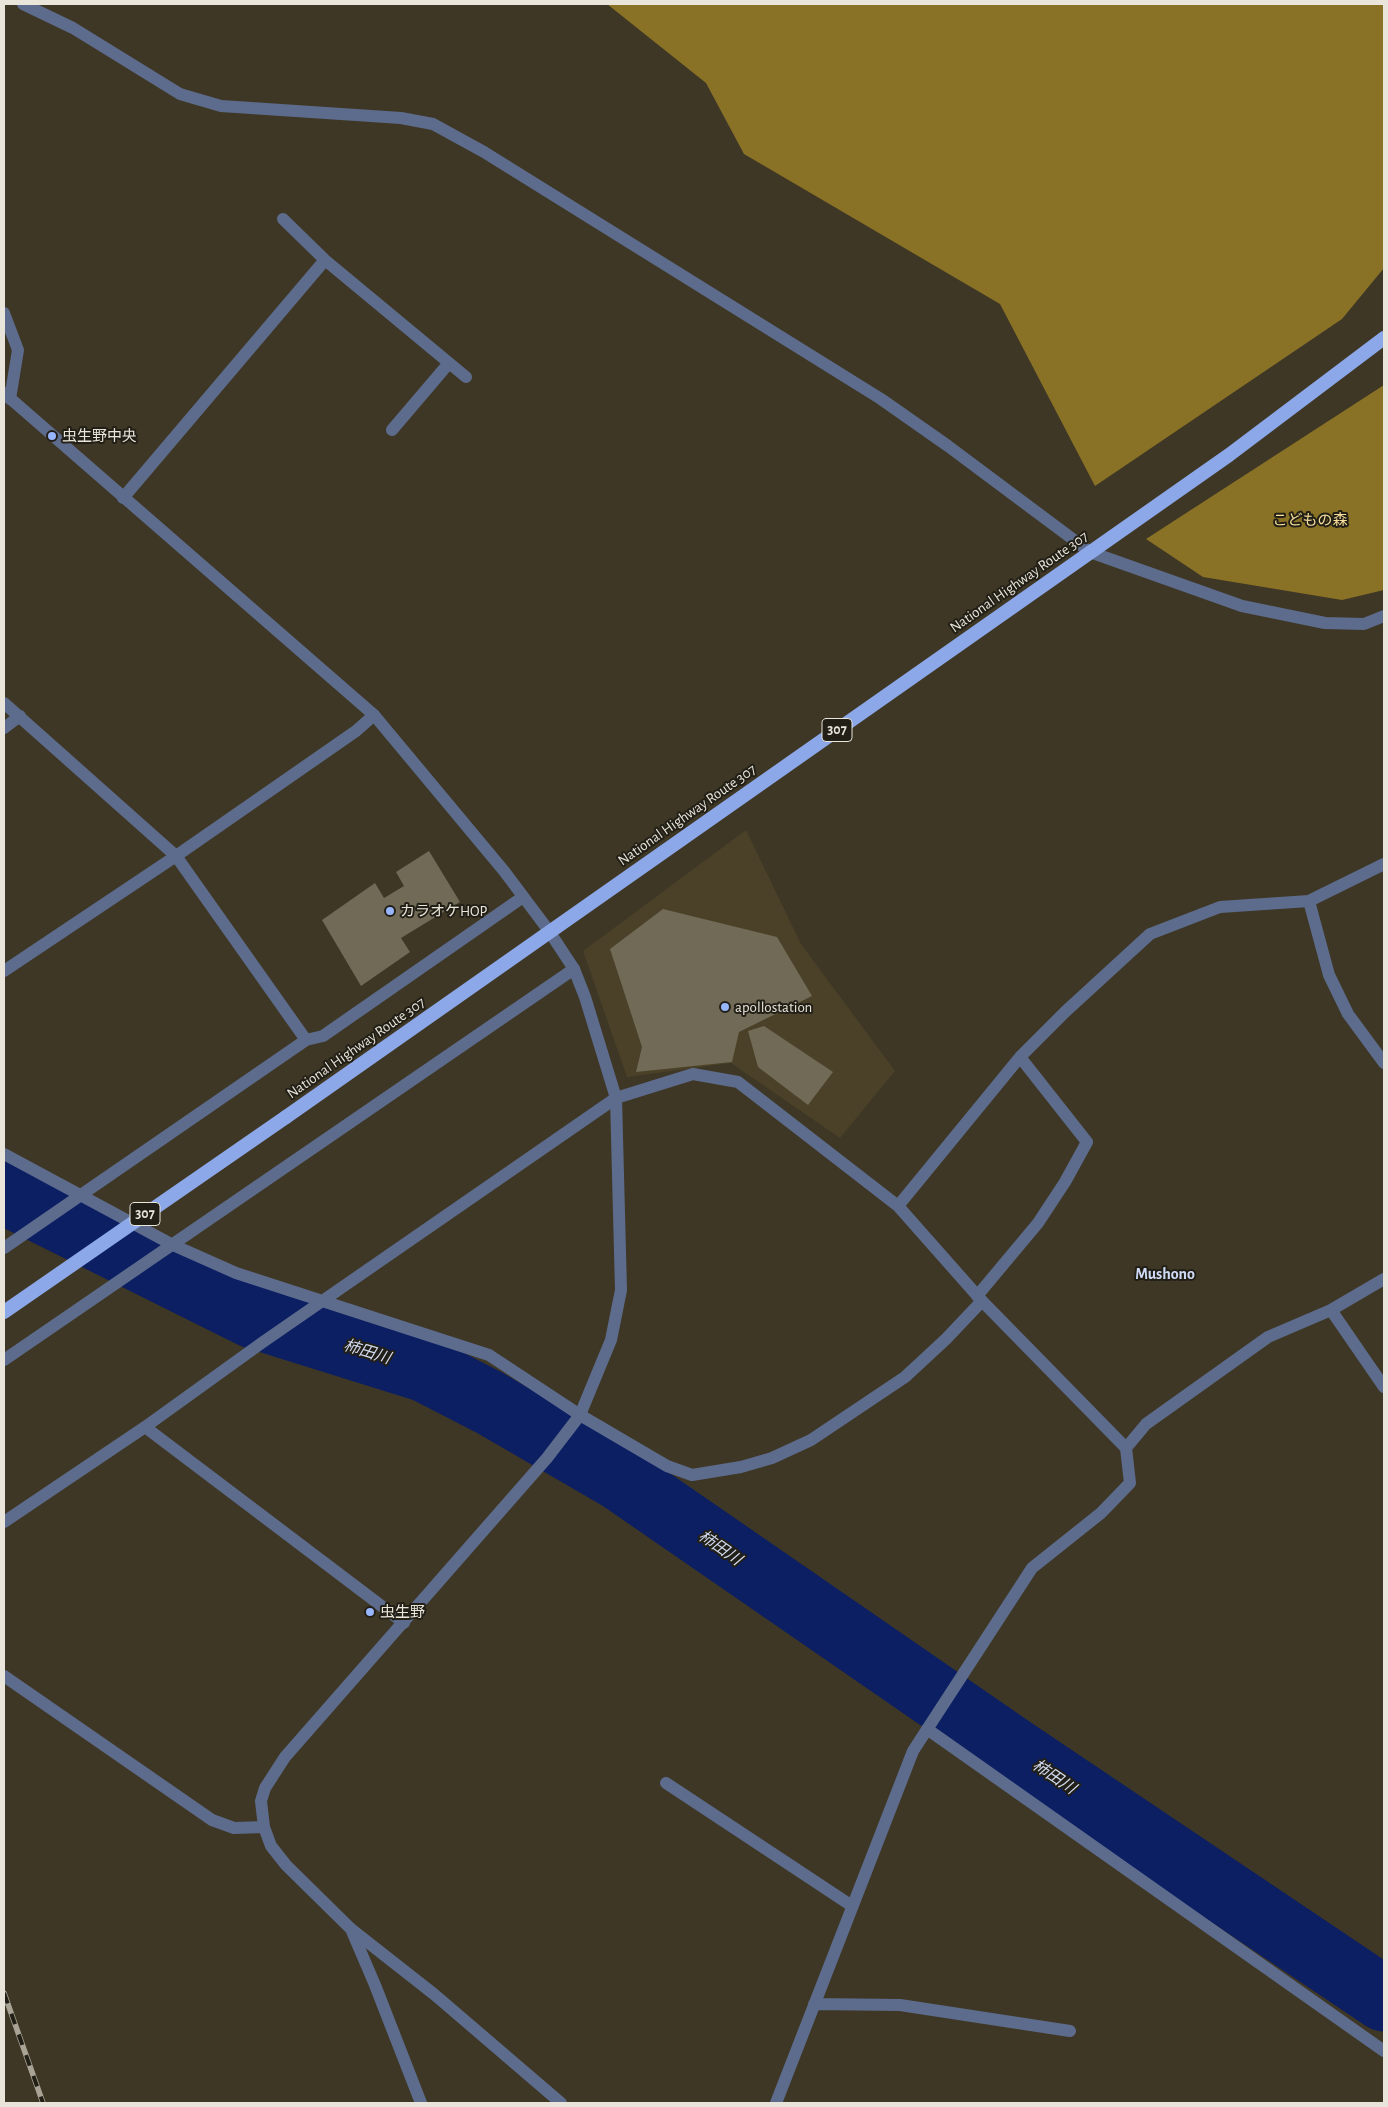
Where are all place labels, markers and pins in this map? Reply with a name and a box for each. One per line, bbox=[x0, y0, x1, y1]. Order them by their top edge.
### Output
place label: 虫生野中央 bbox=[62, 427, 137, 445]
marker: 虫生野中央 bbox=[46, 430, 58, 442]
place label: カラオケHOP bbox=[400, 902, 487, 920]
marker: カラオケHOP bbox=[384, 905, 396, 917]
place label: apollostation bbox=[735, 998, 812, 1016]
marker: apollostation bbox=[719, 1001, 731, 1013]
place label: 虫生野 bbox=[380, 1603, 425, 1621]
marker: 虫生野 bbox=[364, 1606, 376, 1618]

